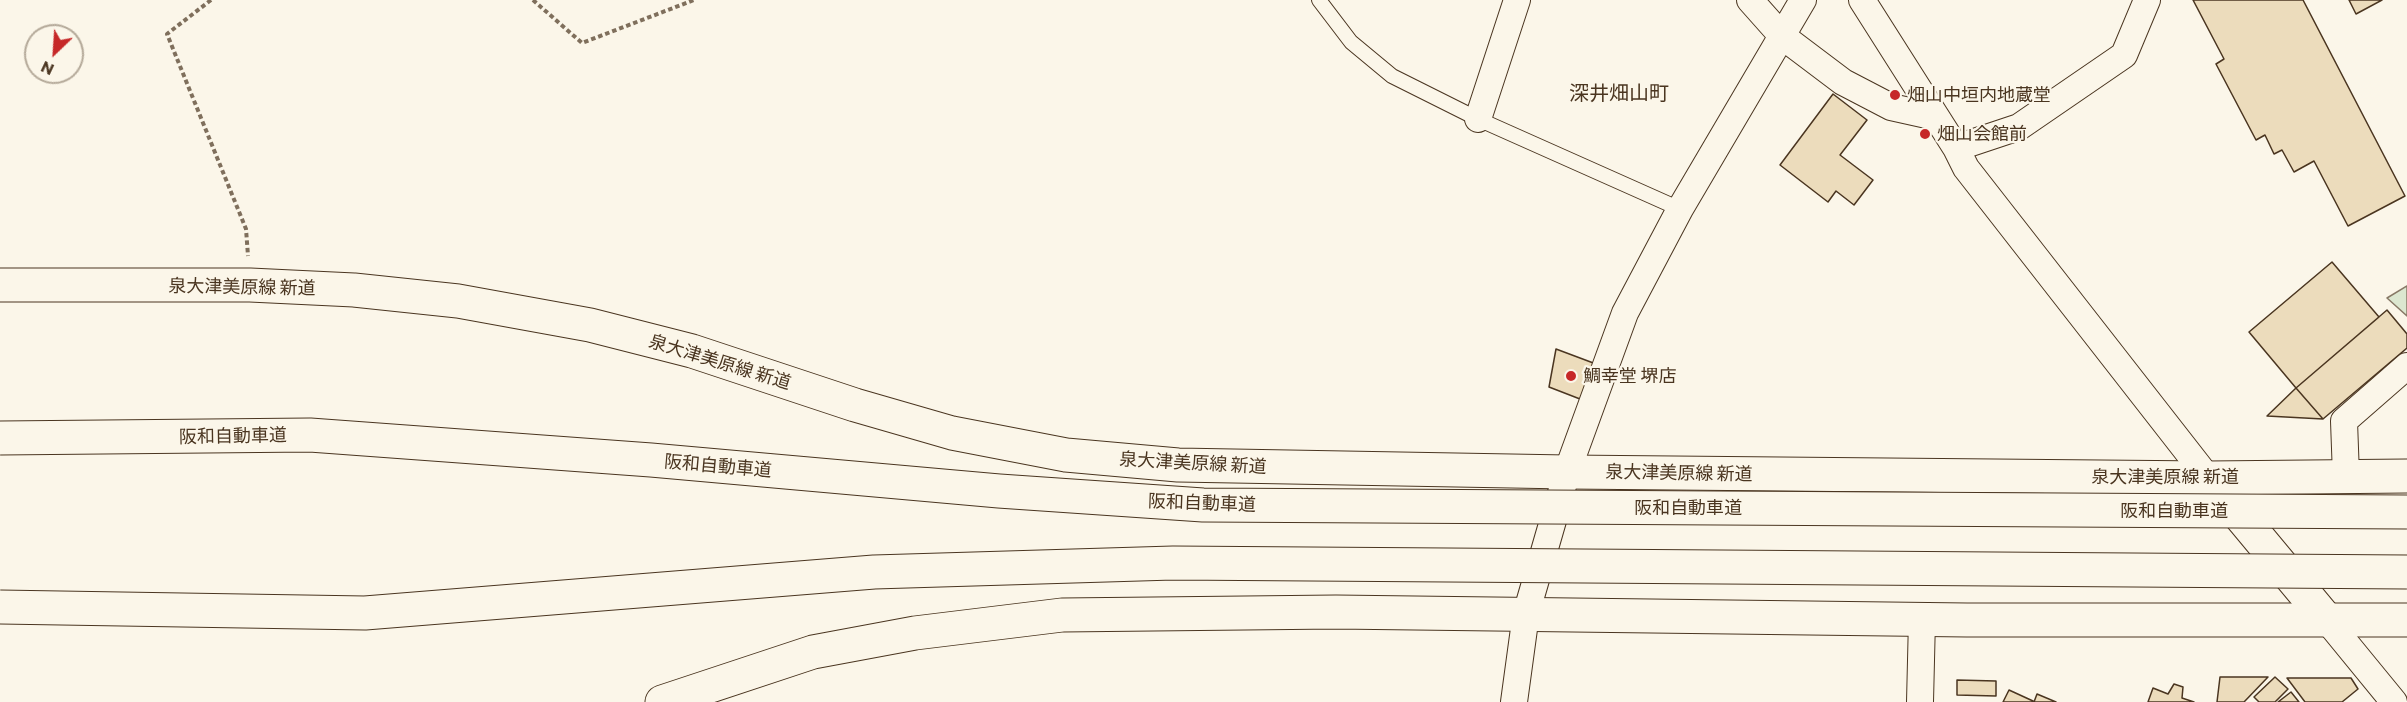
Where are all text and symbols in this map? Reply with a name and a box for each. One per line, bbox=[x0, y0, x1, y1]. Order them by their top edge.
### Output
north arrow bbox=[24, 24, 84, 84]
text: N bbox=[38, 58, 56, 80]
district label: 深井畑山町 bbox=[1569, 81, 1669, 105]
place label: 畑山中垣内地蔵堂 bbox=[1907, 84, 2051, 106]
marker: 畑山中垣内地蔵堂 bbox=[1888, 88, 1902, 102]
place label: 畑山会館前 bbox=[1937, 123, 2027, 145]
marker: 畑山会館前 bbox=[1918, 127, 1932, 141]
street label: 泉大津美原線 新道 bbox=[168, 275, 316, 299]
street label: 泉大津美原線 新道 bbox=[646, 330, 794, 394]
place label: 鯛幸堂 堺店 bbox=[1583, 365, 1676, 387]
marker: 鯛幸堂 堺店 bbox=[1564, 369, 1578, 383]
street label: 阪和自動車道 bbox=[179, 424, 287, 448]
street label: 泉大津美原線 新道 bbox=[1119, 448, 1267, 478]
street label: 阪和自動車道 bbox=[663, 451, 773, 481]
street label: 泉大津美原線 新道 bbox=[1605, 461, 1753, 485]
street label: 泉大津美原線 新道 bbox=[2091, 466, 2239, 488]
street label: 阪和自動車道 bbox=[1148, 490, 1256, 516]
street label: 阪和自動車道 bbox=[1634, 497, 1742, 519]
street label: 阪和自動車道 bbox=[2120, 500, 2228, 522]

